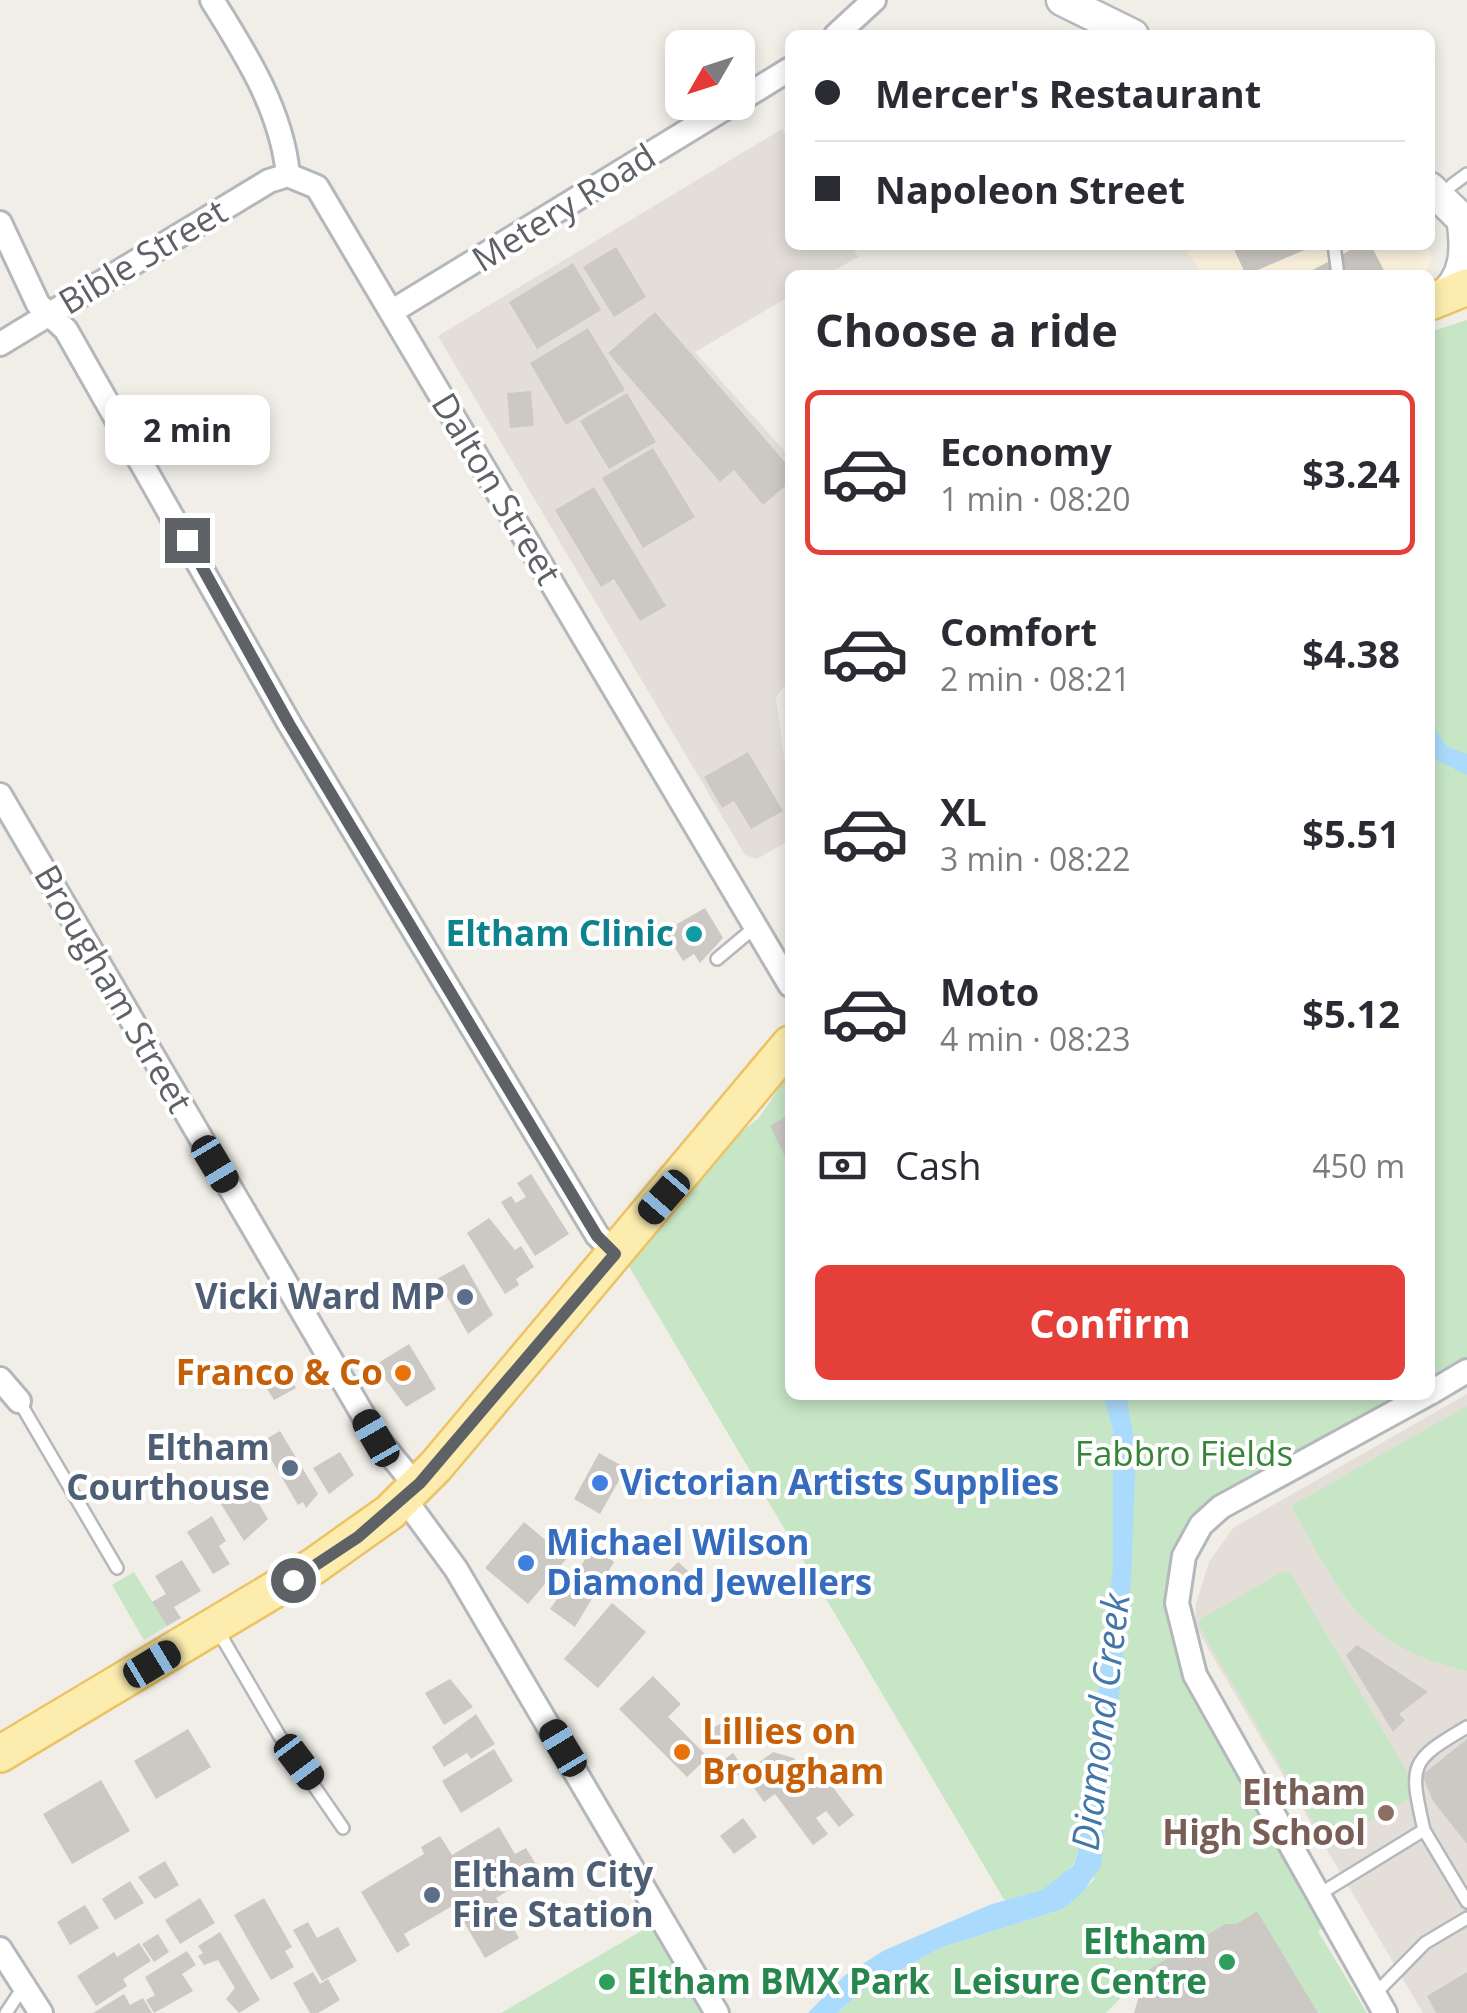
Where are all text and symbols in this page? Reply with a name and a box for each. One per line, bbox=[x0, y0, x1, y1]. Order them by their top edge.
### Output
north arrow bbox=[665, 30, 755, 120]
map controls bbox=[665, 30, 755, 120]
text: Mercer's Restaurant bbox=[875, 67, 1261, 119]
street label: Metery Road bbox=[463, 132, 664, 282]
text: Napoleon Street bbox=[875, 163, 1185, 215]
street label: Bible Street bbox=[49, 187, 235, 324]
text: Choose a ride bbox=[815, 299, 1118, 360]
street label: Dalton Street bbox=[422, 384, 573, 593]
callout: 2 min bbox=[104, 395, 270, 465]
text: 2 min bbox=[143, 408, 232, 451]
text: Economy bbox=[940, 425, 1112, 477]
icon: car bbox=[820, 428, 910, 518]
text: $3.24 bbox=[1302, 447, 1400, 499]
text: 1 min · 08:20 bbox=[940, 477, 1131, 520]
route end bbox=[165, 518, 210, 563]
text: Comfort bbox=[940, 605, 1097, 657]
icon: car bbox=[820, 608, 910, 698]
text: $4.38 bbox=[1302, 627, 1400, 679]
text: 2 min · 08:21 bbox=[940, 657, 1131, 700]
text: XL bbox=[940, 785, 987, 837]
icon: car bbox=[820, 788, 910, 878]
text: $5.51 bbox=[1302, 807, 1400, 859]
text: 3 min · 08:22 bbox=[940, 837, 1131, 880]
street label: Brougham Street bbox=[24, 856, 204, 1121]
place label: Eltham Clinic bbox=[446, 909, 674, 956]
marker: Eltham Clinic bbox=[683, 923, 705, 945]
text: Moto bbox=[940, 965, 1039, 1017]
icon: car bbox=[820, 968, 910, 1058]
text: $5.12 bbox=[1302, 987, 1400, 1039]
text: 4 min · 08:23 bbox=[940, 1017, 1131, 1060]
car bbox=[187, 1131, 243, 1197]
icon: cash bbox=[815, 1138, 870, 1193]
text: Cash bbox=[895, 1139, 981, 1191]
text: 450 m bbox=[1312, 1144, 1405, 1187]
car bbox=[633, 1165, 695, 1229]
button: Confirm bbox=[815, 1265, 1405, 1380]
place label: Vicki Ward MP bbox=[195, 1272, 445, 1319]
marker: Vicki Ward MP bbox=[454, 1286, 476, 1308]
place label: Franco & Co bbox=[176, 1348, 383, 1395]
marker: Franco & Co bbox=[392, 1362, 414, 1384]
car bbox=[348, 1405, 404, 1471]
place label: Eltham Courthouse bbox=[66, 1423, 270, 1510]
park label: Fabbro Fields bbox=[1075, 1429, 1293, 1476]
marker: Eltham Courthouse bbox=[279, 1457, 301, 1479]
place label: Victorian Artists Supplies bbox=[620, 1458, 1059, 1505]
marker: Victorian Artists Supplies bbox=[589, 1472, 611, 1494]
place label: Michael Wilson Diamond Jewellers bbox=[546, 1518, 872, 1605]
marker: Michael Wilson Diamond Jewellers bbox=[515, 1552, 537, 1574]
route start bbox=[271, 1558, 316, 1603]
water label: Diamond Creek bbox=[1057, 1589, 1141, 1853]
car bbox=[119, 1636, 185, 1692]
place label: Lillies on Brougham bbox=[702, 1707, 884, 1794]
car bbox=[535, 1715, 591, 1781]
car bbox=[269, 1729, 329, 1795]
marker: Lillies on Brougham bbox=[671, 1741, 693, 1763]
place label: Eltham High School bbox=[1162, 1768, 1366, 1855]
marker: Eltham High School bbox=[1375, 1802, 1397, 1824]
place label: Eltham City Fire Station bbox=[452, 1850, 654, 1937]
marker: Eltham City Fire Station bbox=[421, 1884, 443, 1906]
place label: Eltham Leisure Centre bbox=[952, 1917, 1207, 2004]
marker: Eltham Leisure Centre bbox=[1216, 1951, 1238, 1973]
place label: Eltham BMX Park bbox=[627, 1957, 930, 2004]
marker: Eltham BMX Park bbox=[596, 1971, 618, 1993]

